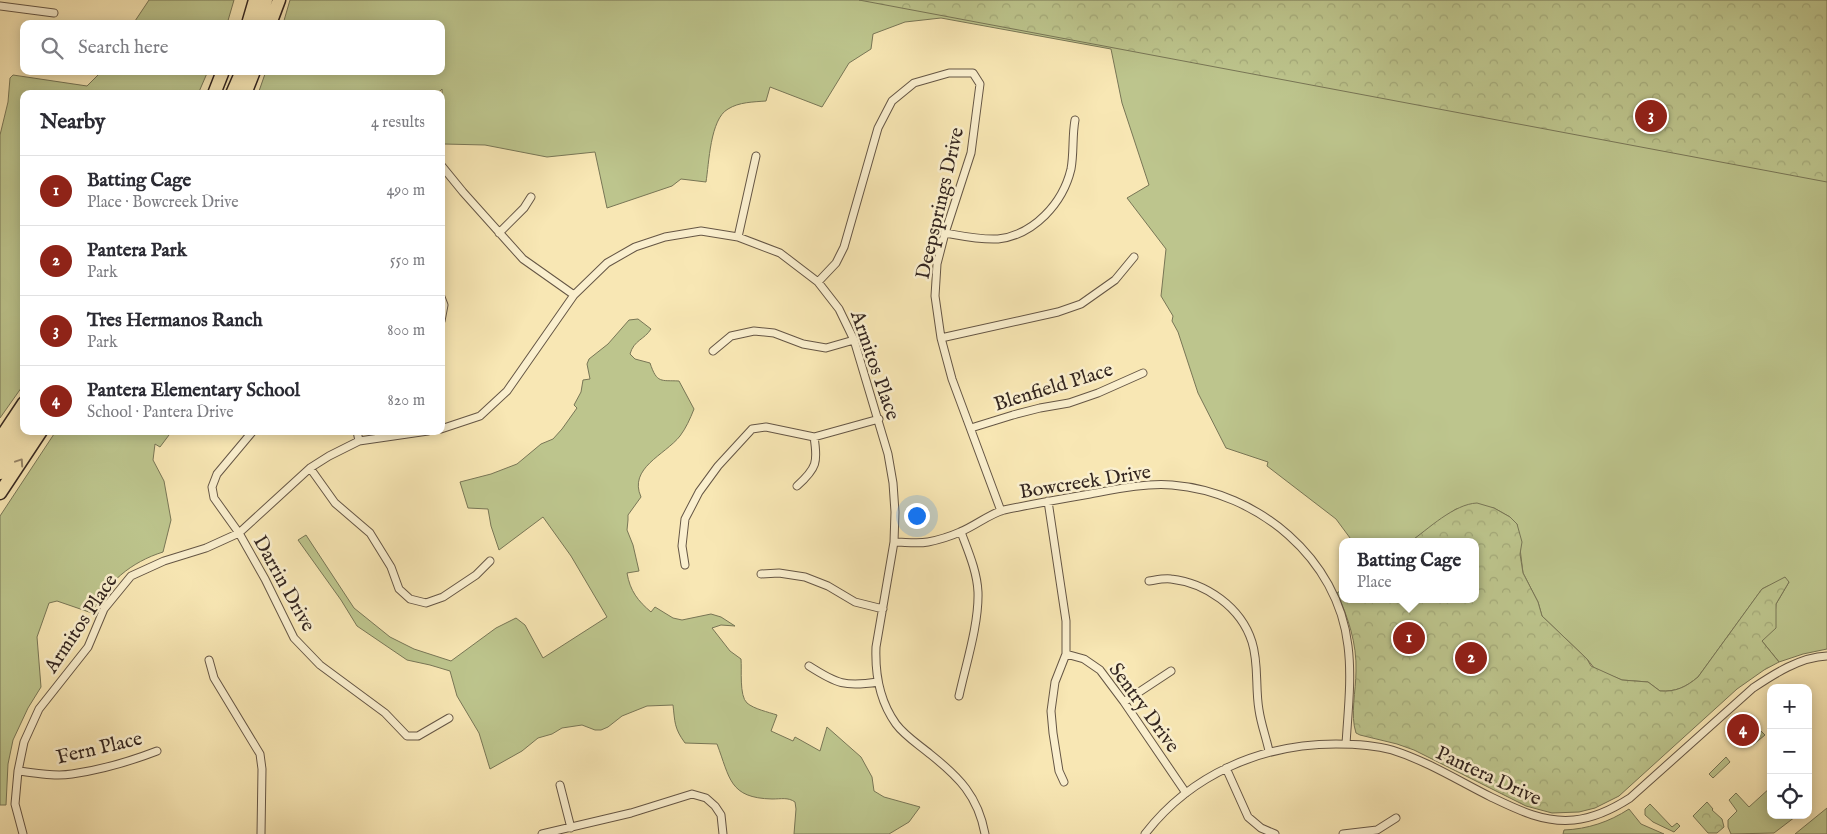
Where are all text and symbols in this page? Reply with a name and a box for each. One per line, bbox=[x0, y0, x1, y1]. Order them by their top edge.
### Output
search box bbox=[20, 20, 445, 75]
icon: search bbox=[38, 34, 66, 62]
text: Search here bbox=[78, 36, 169, 60]
pin: 3 bbox=[1635, 97, 1667, 135]
text: Nearby bbox=[40, 109, 105, 136]
text: 4 results bbox=[371, 113, 425, 133]
street label: Deepsprings Drive bbox=[911, 125, 970, 282]
text: Batting Cage bbox=[87, 169, 191, 193]
text: 1 bbox=[53, 181, 59, 201]
text: 490 m bbox=[386, 181, 425, 201]
text: Place · Bowcreek Drive bbox=[87, 193, 239, 213]
text: Pantera Park bbox=[87, 239, 187, 263]
text: 2 bbox=[52, 251, 60, 271]
text: 550 m bbox=[390, 251, 425, 271]
text: Park bbox=[87, 263, 117, 283]
street label: Armitos Place bbox=[844, 307, 905, 423]
text: Tres Hermanos Ranch bbox=[87, 309, 263, 333]
text: 3 bbox=[53, 321, 59, 341]
text: 800 m bbox=[387, 321, 425, 341]
text: Park bbox=[87, 333, 117, 353]
street label: Blenfield Place bbox=[991, 357, 1116, 417]
text: Pantera Elementary School bbox=[87, 379, 300, 403]
text: 4 bbox=[52, 391, 60, 411]
text: 820 m bbox=[388, 391, 425, 411]
text: School · Pantera Drive bbox=[87, 403, 234, 423]
one-way arrow bbox=[14, 458, 23, 468]
street label: Bowcreek Drive bbox=[1018, 460, 1153, 505]
your location bbox=[904, 503, 930, 529]
street label: Darrin Drive bbox=[247, 531, 320, 636]
popup bbox=[1339, 538, 1479, 603]
text: Batting Cage bbox=[1357, 549, 1461, 573]
street label: Armitos Place bbox=[38, 570, 123, 679]
text: Place bbox=[1357, 573, 1392, 593]
pin: 1 bbox=[1393, 619, 1425, 657]
pin: 2 bbox=[1455, 639, 1487, 677]
street label: Sentry Drive bbox=[1103, 658, 1185, 758]
map controls bbox=[1767, 684, 1812, 819]
button: + bbox=[1767, 684, 1812, 729]
pin: 4 bbox=[1727, 711, 1759, 749]
street label: Fern Place bbox=[54, 726, 145, 770]
button: − bbox=[1767, 729, 1812, 774]
street label: Pantera Drive bbox=[1432, 741, 1545, 812]
button: locate bbox=[1767, 774, 1812, 819]

